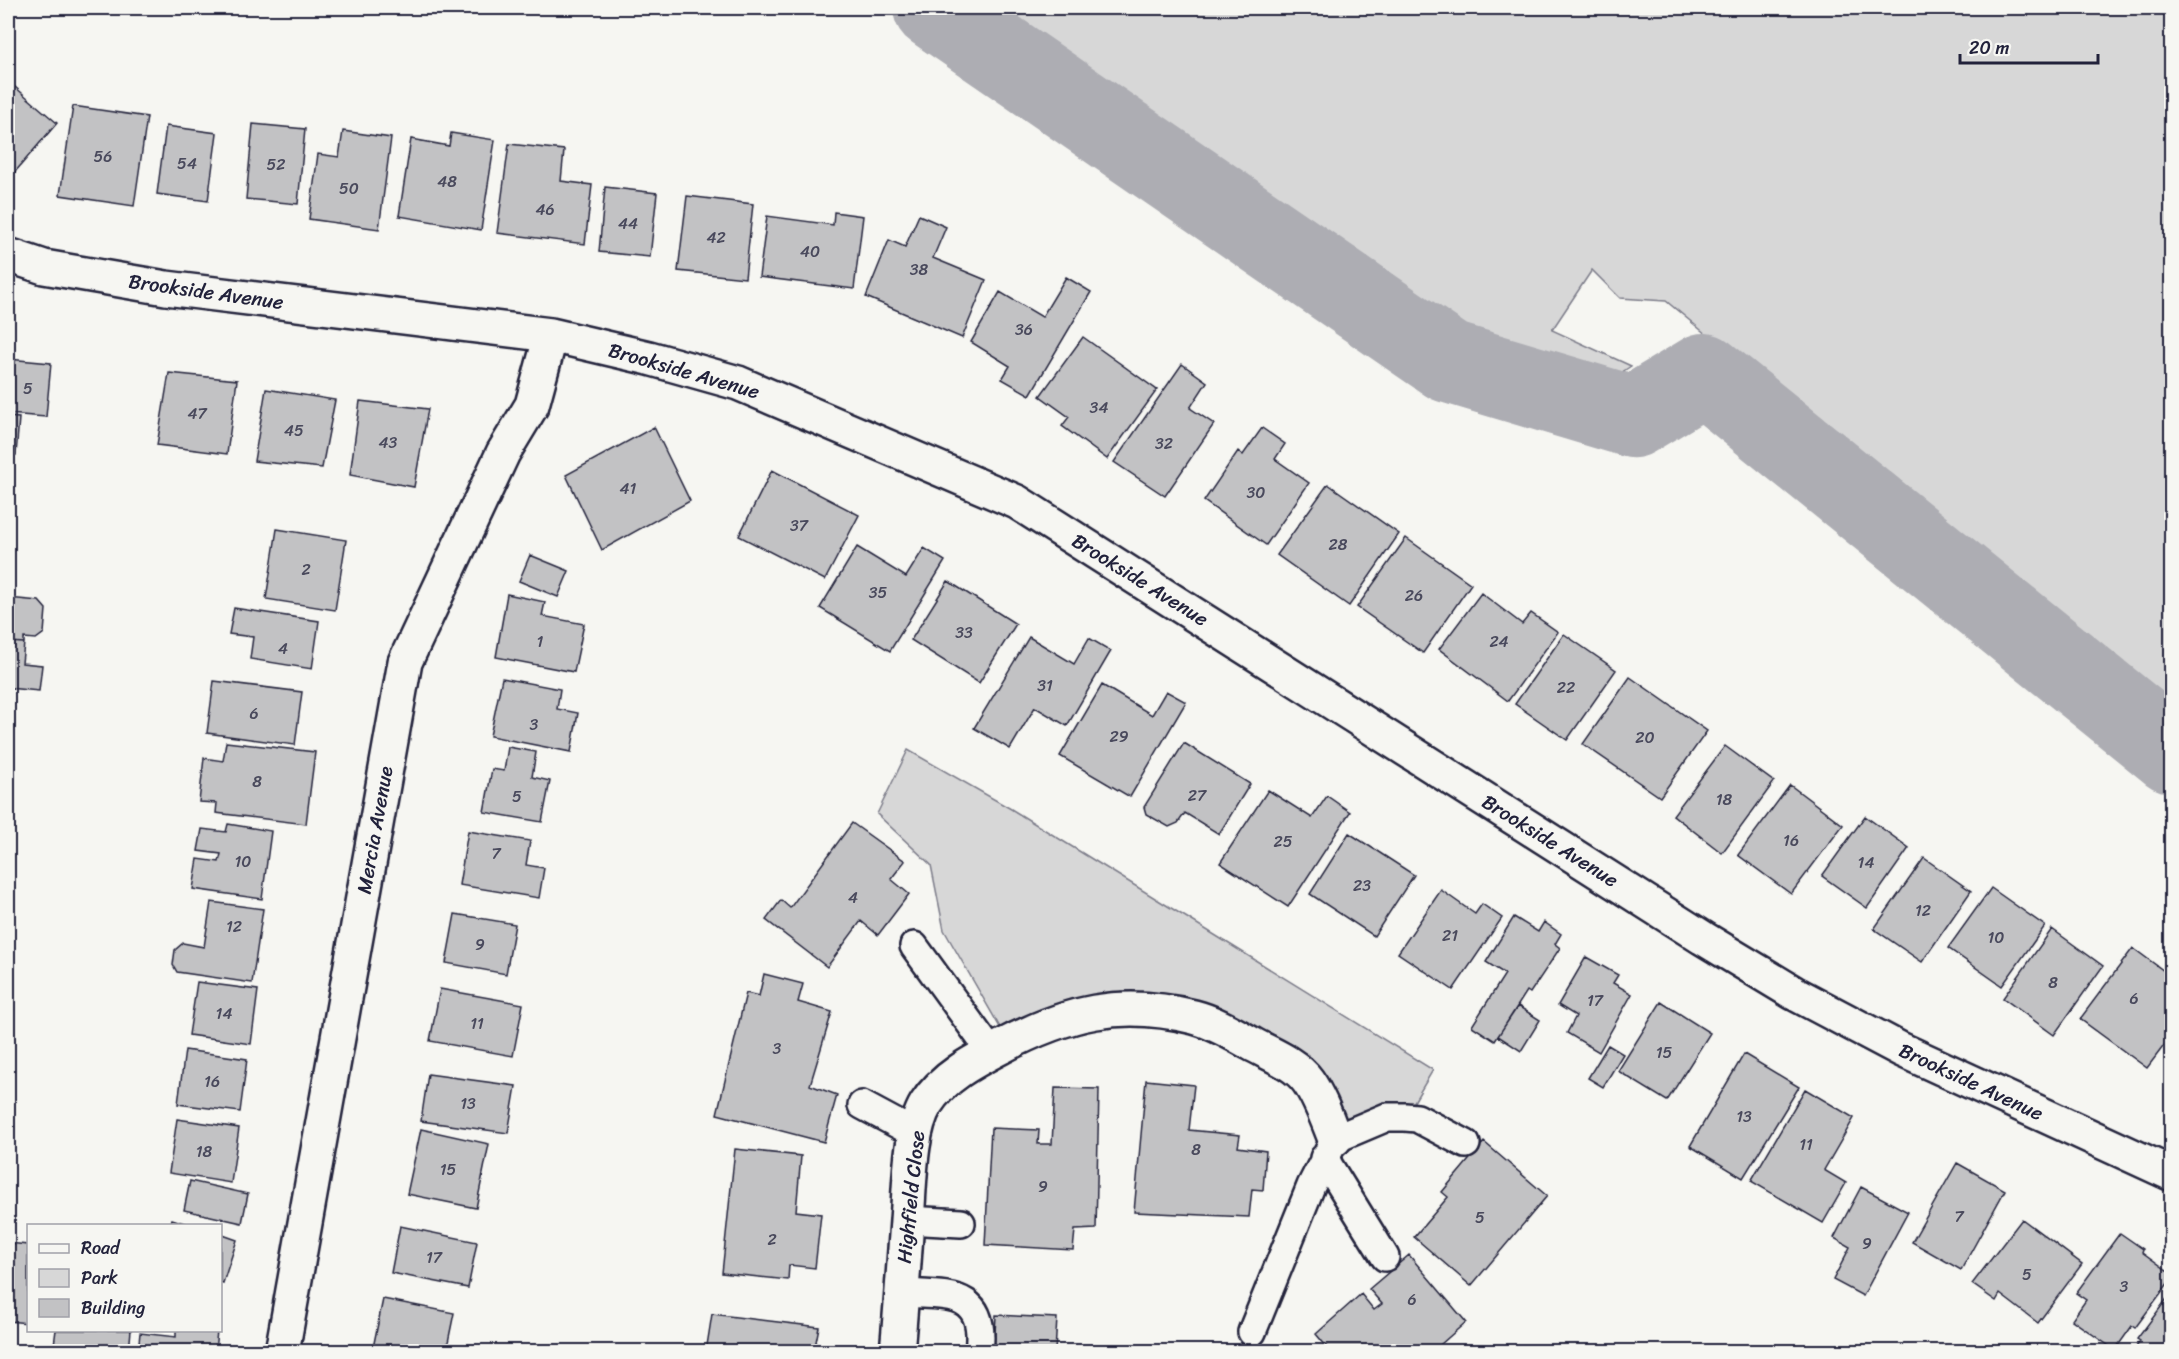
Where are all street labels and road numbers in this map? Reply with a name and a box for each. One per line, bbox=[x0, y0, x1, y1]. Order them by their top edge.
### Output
street label: Brookside Avenue bbox=[126, 264, 286, 320]
street label: Brookside Avenue bbox=[604, 333, 764, 409]
street label: Brookside Avenue bbox=[1065, 524, 1215, 636]
street label: Mercia Avenue bbox=[347, 763, 404, 897]
street label: Brookside Avenue bbox=[1475, 785, 1625, 897]
street label: Brookside Avenue bbox=[1893, 1033, 2049, 1131]
street label: Highfield Close bbox=[887, 1129, 935, 1265]

